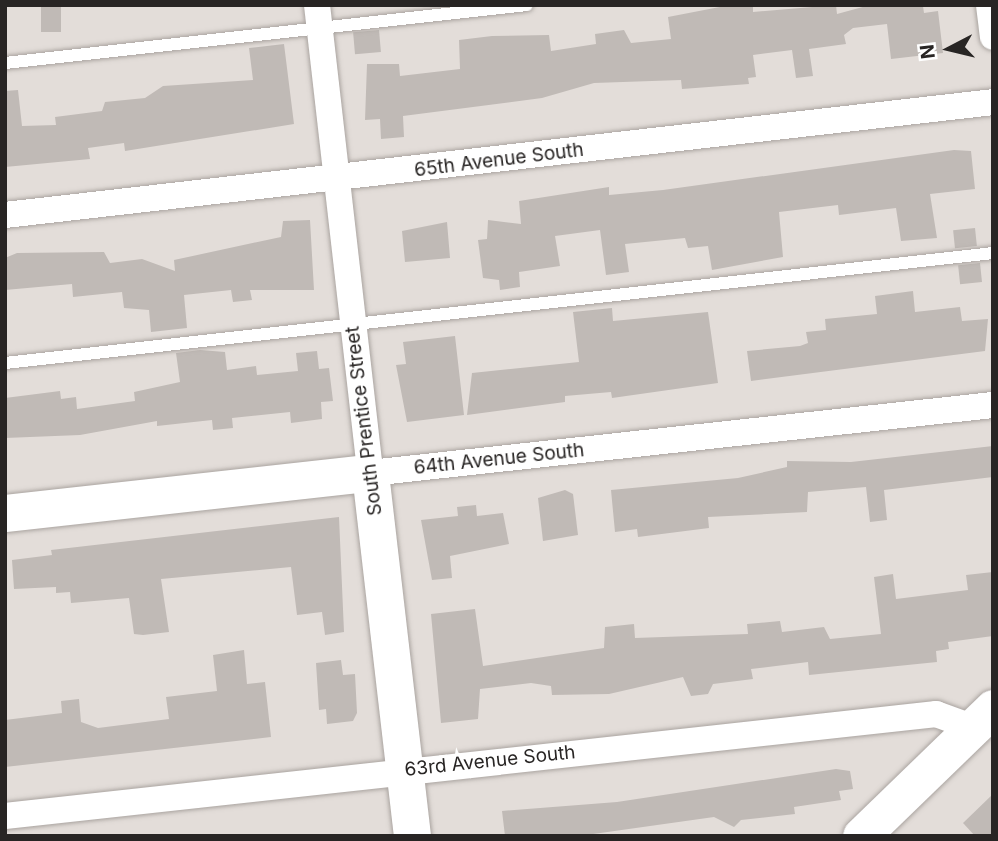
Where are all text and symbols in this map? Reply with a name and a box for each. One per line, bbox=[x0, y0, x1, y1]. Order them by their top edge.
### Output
north arrow bbox=[914, 14, 984, 84]
text: N bbox=[915, 43, 940, 60]
street label: 65th Avenue South bbox=[413, 138, 585, 182]
street label: South Prentice Street bbox=[341, 325, 387, 517]
street label: 64th Avenue South bbox=[413, 439, 585, 479]
street label: 63rd Avenue South bbox=[403, 741, 577, 781]

